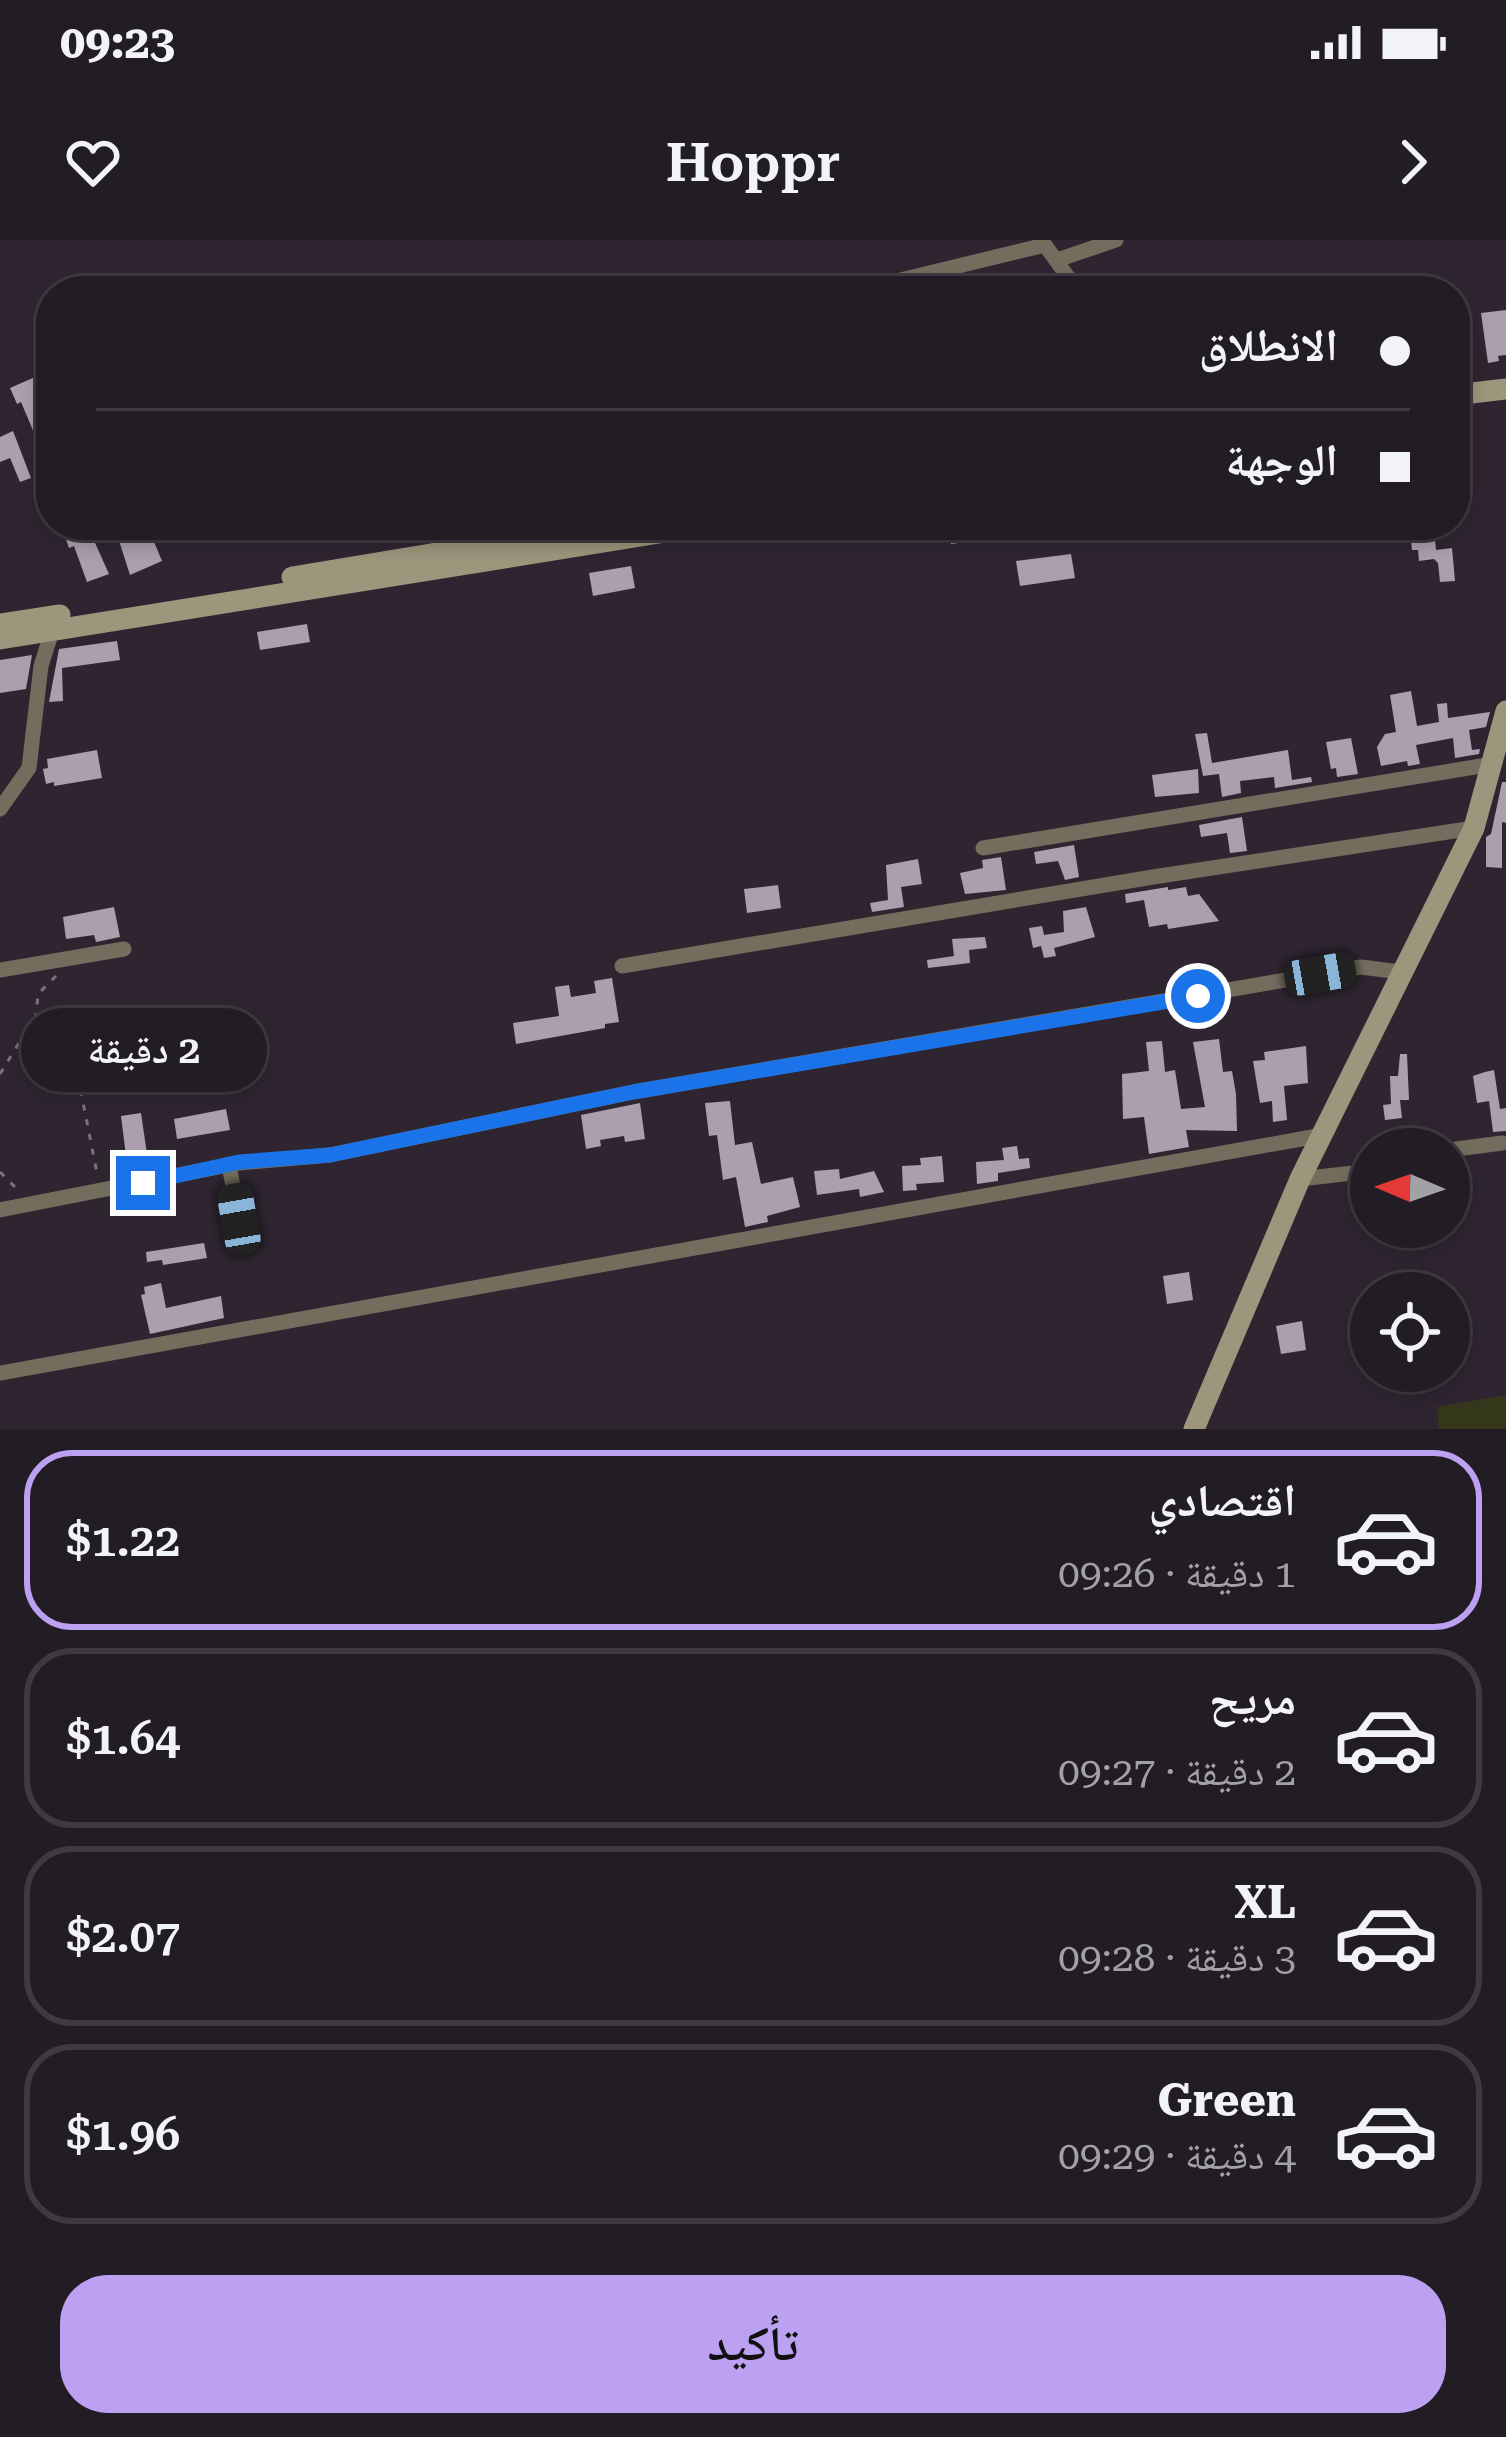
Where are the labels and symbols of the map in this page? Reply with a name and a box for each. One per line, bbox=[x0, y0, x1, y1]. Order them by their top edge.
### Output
car bbox=[1281, 950, 1359, 998]
route start bbox=[1171, 969, 1225, 1023]
callout: 2 دقيقة bbox=[20, 1009, 266, 1093]
north arrow bbox=[1350, 1128, 1470, 1248]
route end bbox=[116, 1156, 170, 1210]
car bbox=[215, 1180, 263, 1258]

